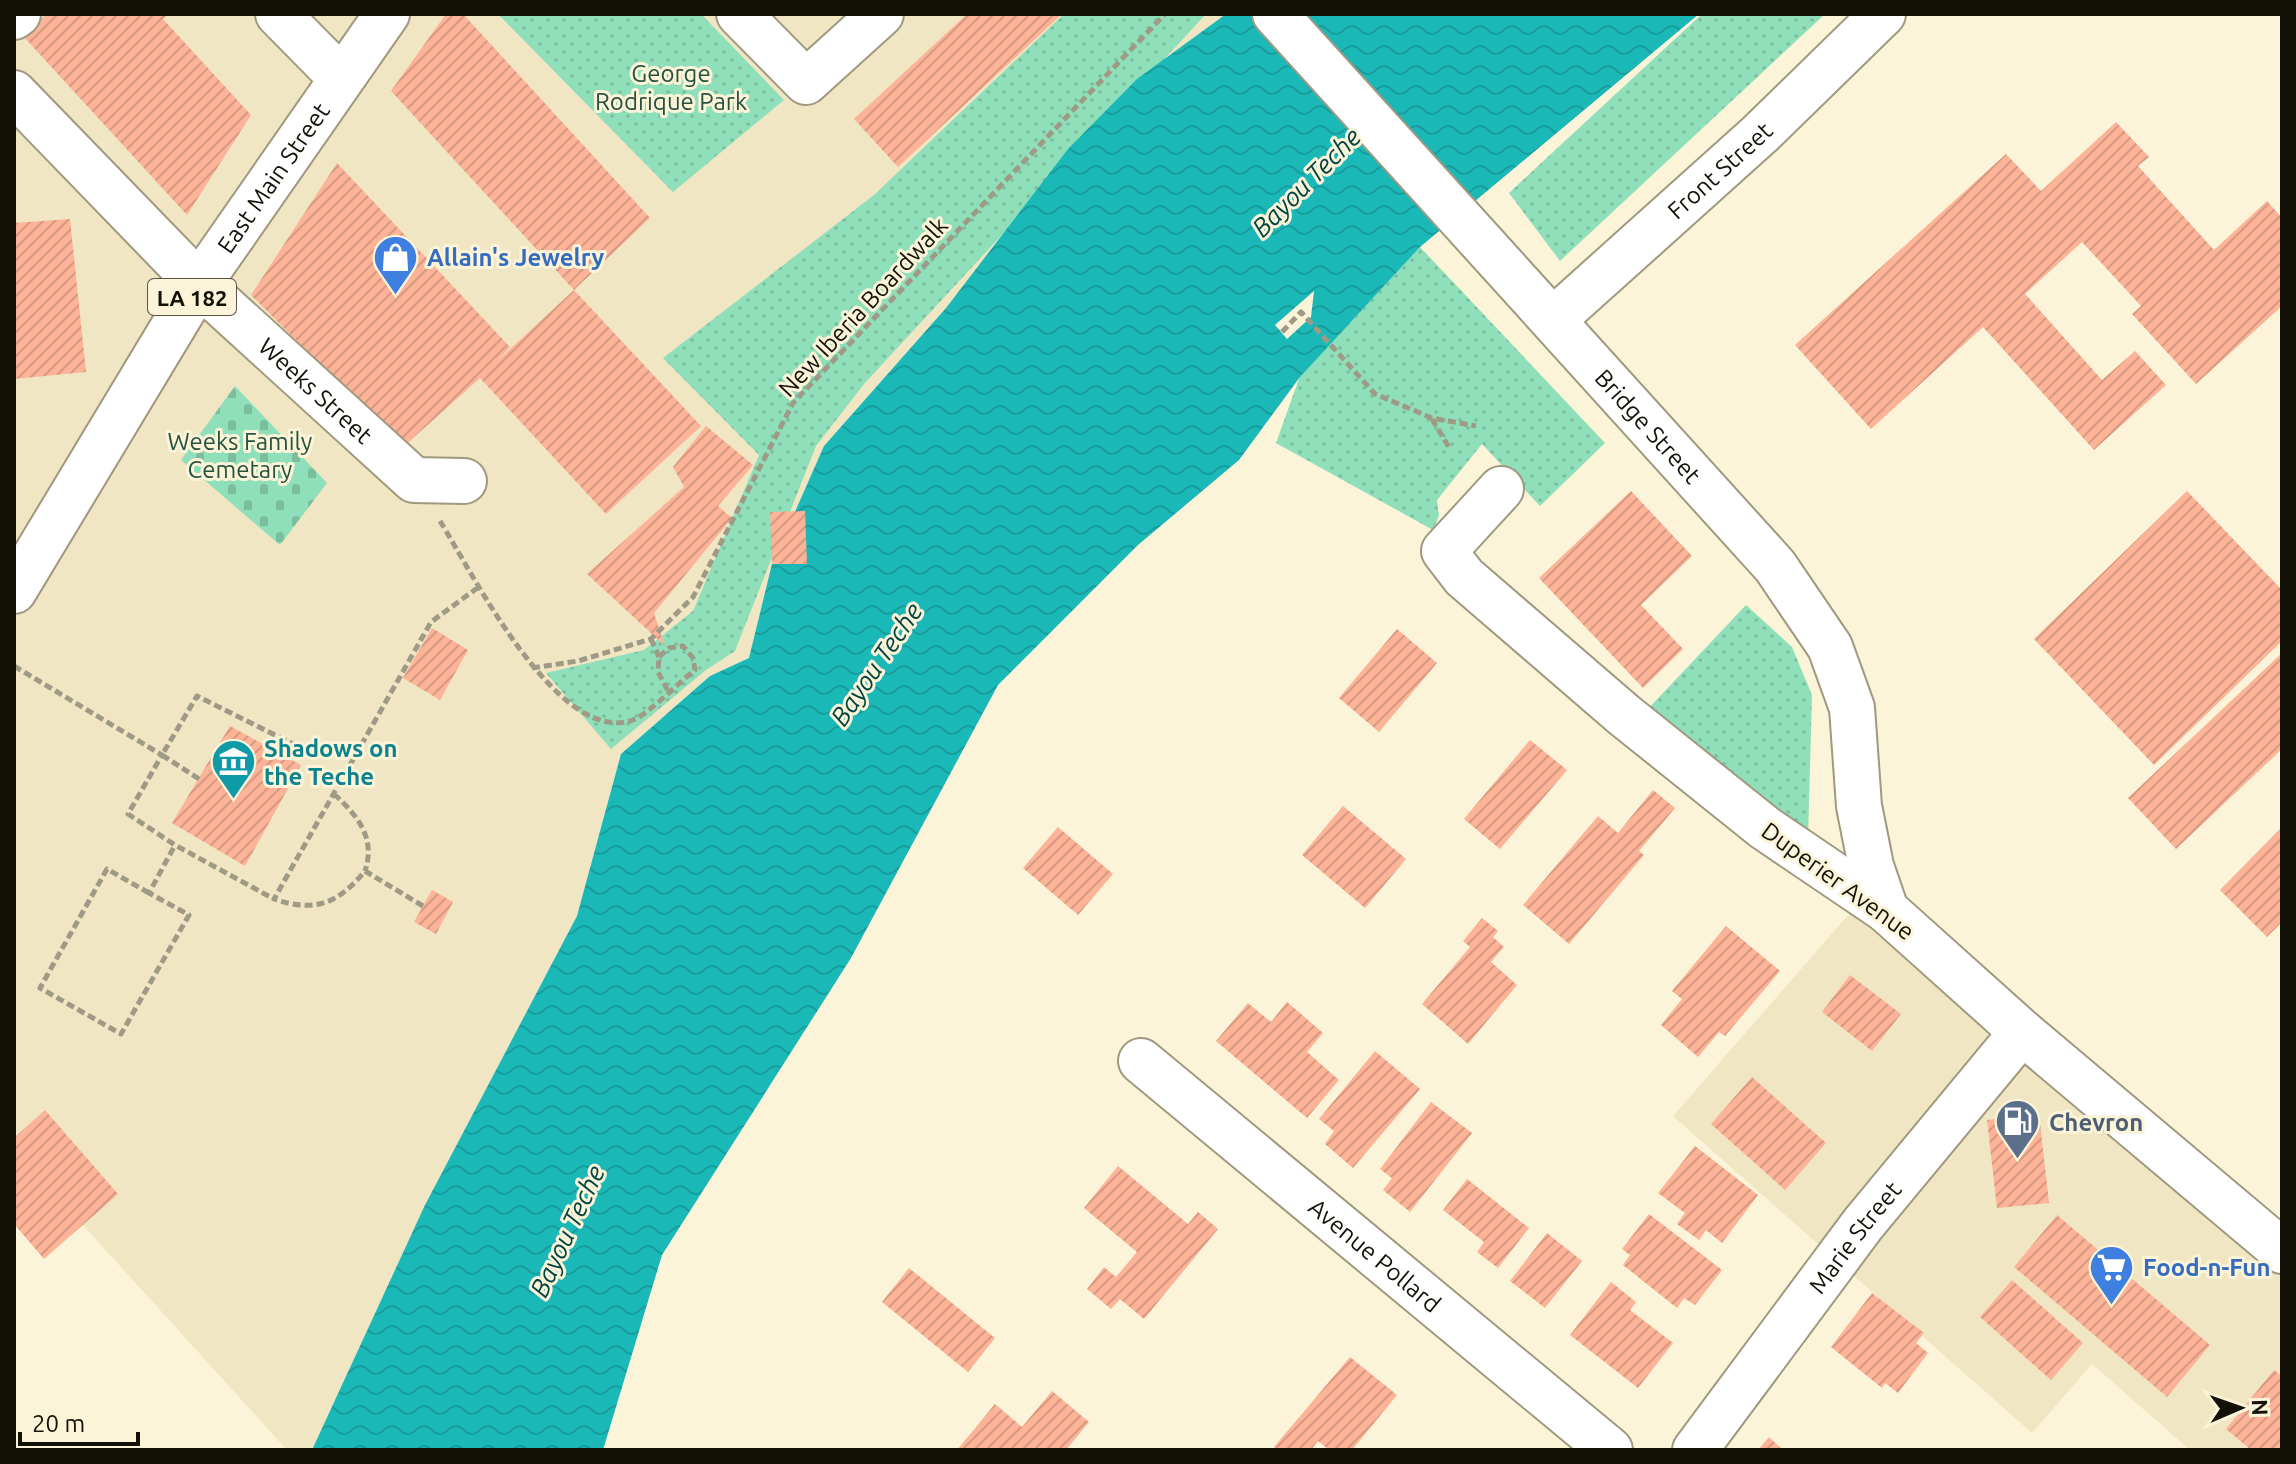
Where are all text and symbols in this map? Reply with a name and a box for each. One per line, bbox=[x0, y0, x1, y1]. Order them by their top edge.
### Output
park label: George Rodrique Park bbox=[595, 60, 747, 115]
street label: East Main Street bbox=[212, 97, 335, 258]
street label: Front Street bbox=[1662, 116, 1778, 224]
water label: Bayou Teche bbox=[1246, 122, 1366, 242]
street label: New Iberia Boardwalk bbox=[773, 212, 953, 402]
shop icon: Allain's Jewelry bbox=[372, 233, 420, 296]
place label: Allain's Jewelry bbox=[427, 244, 604, 271]
road number: LA 182 bbox=[148, 279, 236, 315]
street label: Weeks Street bbox=[254, 332, 378, 449]
street label: Bridge Street bbox=[1590, 364, 1707, 489]
park label: Weeks Family Cemetary bbox=[168, 428, 313, 483]
water label: Bayou Teche bbox=[824, 597, 928, 731]
place label: Shadows on the Teche bbox=[264, 735, 398, 790]
museum icon: Shadows on the Teche bbox=[209, 738, 257, 801]
street label: Duperier Avenue bbox=[1757, 817, 1919, 945]
fuel station icon: Chevron bbox=[1994, 1098, 2042, 1161]
place label: Chevron bbox=[2049, 1109, 2143, 1136]
water label: Bayou Teche bbox=[524, 1161, 610, 1301]
street label: Marie Street bbox=[1803, 1175, 1907, 1298]
street label: Avenue Pollard bbox=[1304, 1193, 1446, 1317]
supermarket icon: Food-n-Fun bbox=[2088, 1243, 2136, 1306]
place label: Food-n-Fun bbox=[2143, 1254, 2270, 1281]
north arrow bbox=[2200, 1368, 2280, 1448]
scale bar bbox=[20, 1396, 138, 1446]
text: N bbox=[2248, 1399, 2273, 1416]
text: 20 m bbox=[32, 1410, 85, 1437]

